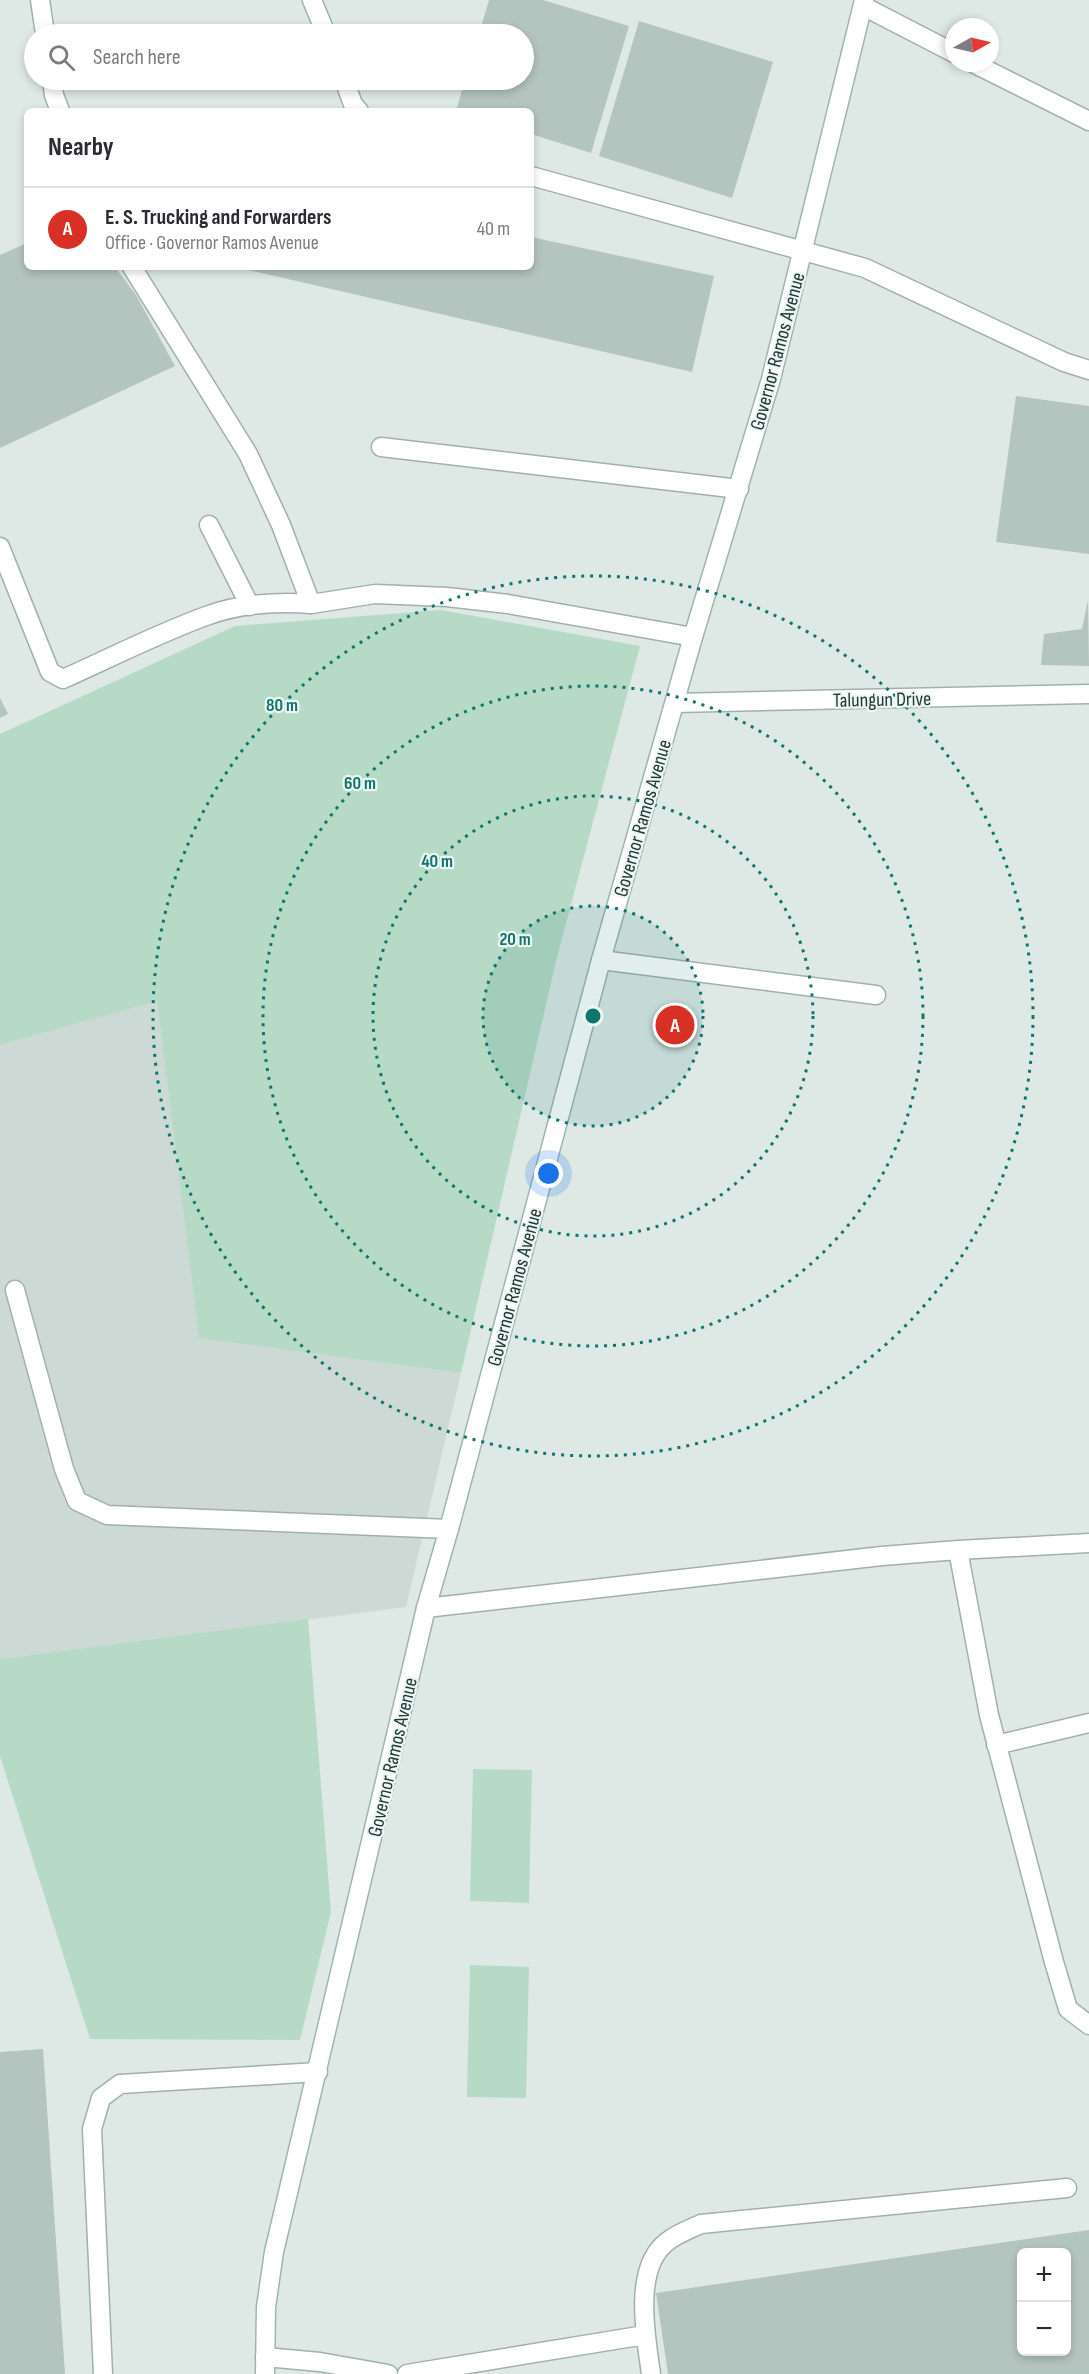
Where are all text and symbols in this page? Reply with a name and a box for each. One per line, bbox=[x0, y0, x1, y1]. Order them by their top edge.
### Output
north arrow bbox=[945, 18, 999, 72]
search box bbox=[24, 24, 534, 90]
icon: search bbox=[45, 41, 78, 74]
text: Search here bbox=[93, 44, 180, 71]
text: Nearby bbox=[48, 132, 114, 163]
text: E. S. Trucking and Forwarders bbox=[105, 204, 332, 231]
text: A bbox=[63, 217, 72, 241]
text: 40 m bbox=[477, 217, 510, 241]
text: Office · Governor Ramos Avenue bbox=[105, 231, 319, 255]
street label: Governor Ramos Avenue bbox=[745, 270, 811, 433]
street label: Talungun Drive bbox=[833, 687, 931, 713]
text: 80 m bbox=[266, 695, 298, 716]
street label: Governor Ramos Avenue bbox=[609, 737, 677, 900]
text: 60 m bbox=[344, 773, 376, 794]
text: 40 m bbox=[421, 851, 453, 872]
text: 20 m bbox=[499, 929, 531, 950]
pin: A bbox=[656, 1002, 694, 1048]
centre of rings bbox=[583, 1006, 603, 1026]
your location bbox=[534, 1159, 563, 1188]
street label: Governor Ramos Avenue bbox=[482, 1206, 548, 1369]
street label: Governor Ramos Avenue bbox=[363, 1675, 423, 1839]
map controls bbox=[1017, 2248, 1071, 2356]
button: + bbox=[1017, 2248, 1071, 2302]
button: − bbox=[1017, 2302, 1071, 2356]

